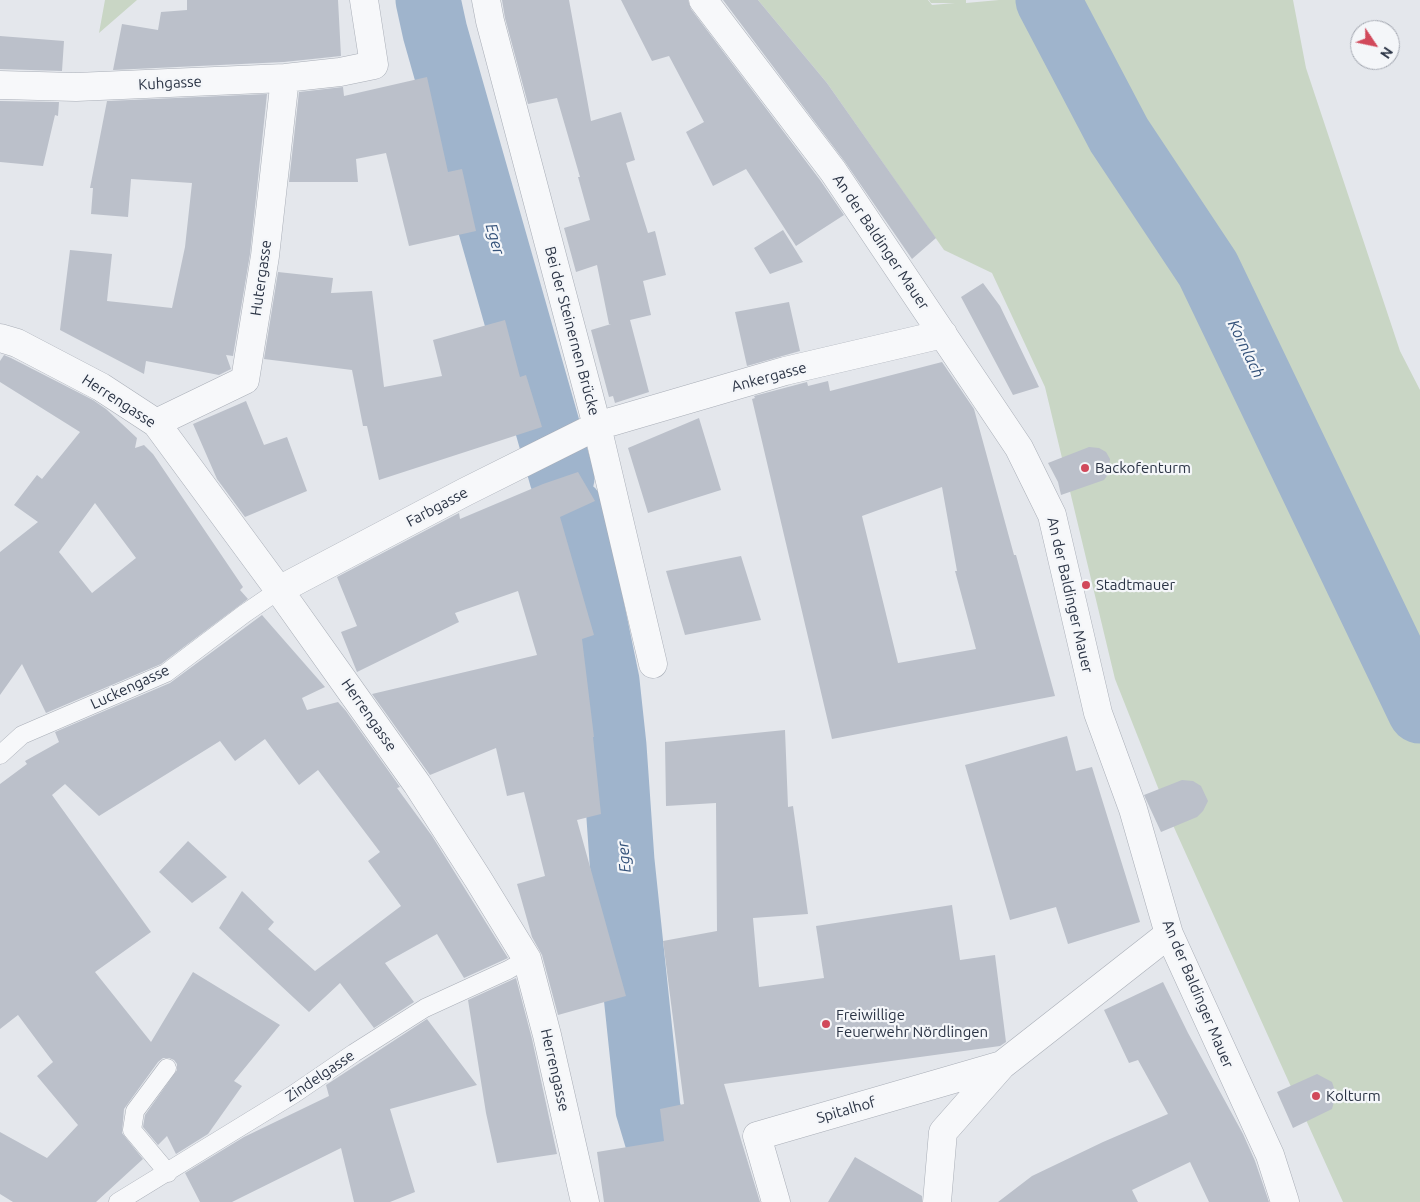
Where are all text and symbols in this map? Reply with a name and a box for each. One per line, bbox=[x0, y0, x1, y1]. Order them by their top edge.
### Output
north arrow bbox=[1350, 20, 1400, 70]
text: N bbox=[1377, 44, 1396, 62]
street label: Kuhgasse bbox=[138, 72, 202, 94]
street label: An der Baldinger Mauer bbox=[829, 171, 933, 313]
water label: Eger bbox=[481, 221, 509, 257]
street label: Hutergasse bbox=[247, 239, 275, 317]
street label: Bei der Steinernen Brücke bbox=[541, 244, 603, 418]
water label: Kornlach bbox=[1224, 317, 1268, 381]
street label: Ankergasse bbox=[729, 358, 809, 396]
street label: Herrengasse bbox=[79, 370, 159, 432]
place label: Backofenturm bbox=[1095, 459, 1191, 477]
marker: Backofenturm bbox=[1079, 462, 1091, 474]
street label: Farbgasse bbox=[403, 483, 471, 531]
street label: An der Baldinger Mauer bbox=[1043, 515, 1097, 675]
place label: Stadtmauer bbox=[1096, 576, 1175, 594]
marker: Stadtmauer bbox=[1080, 579, 1092, 591]
street label: Luckengasse bbox=[88, 661, 172, 713]
street label: Herrengasse bbox=[337, 675, 401, 755]
water label: Eger bbox=[613, 841, 635, 873]
street label: An der Baldinger Mauer bbox=[1159, 917, 1237, 1071]
place label: Freiwillige Feuerwehr Nördlingen bbox=[836, 1006, 988, 1041]
marker: Freiwillige Feuerwehr Nördlingen bbox=[820, 1018, 832, 1030]
street label: Herrengasse bbox=[537, 1027, 573, 1113]
street label: Zindelgasse bbox=[282, 1046, 358, 1106]
place label: Kolturm bbox=[1326, 1087, 1381, 1105]
marker: Kolturm bbox=[1310, 1090, 1322, 1102]
street label: Spitalhof bbox=[814, 1093, 878, 1127]

